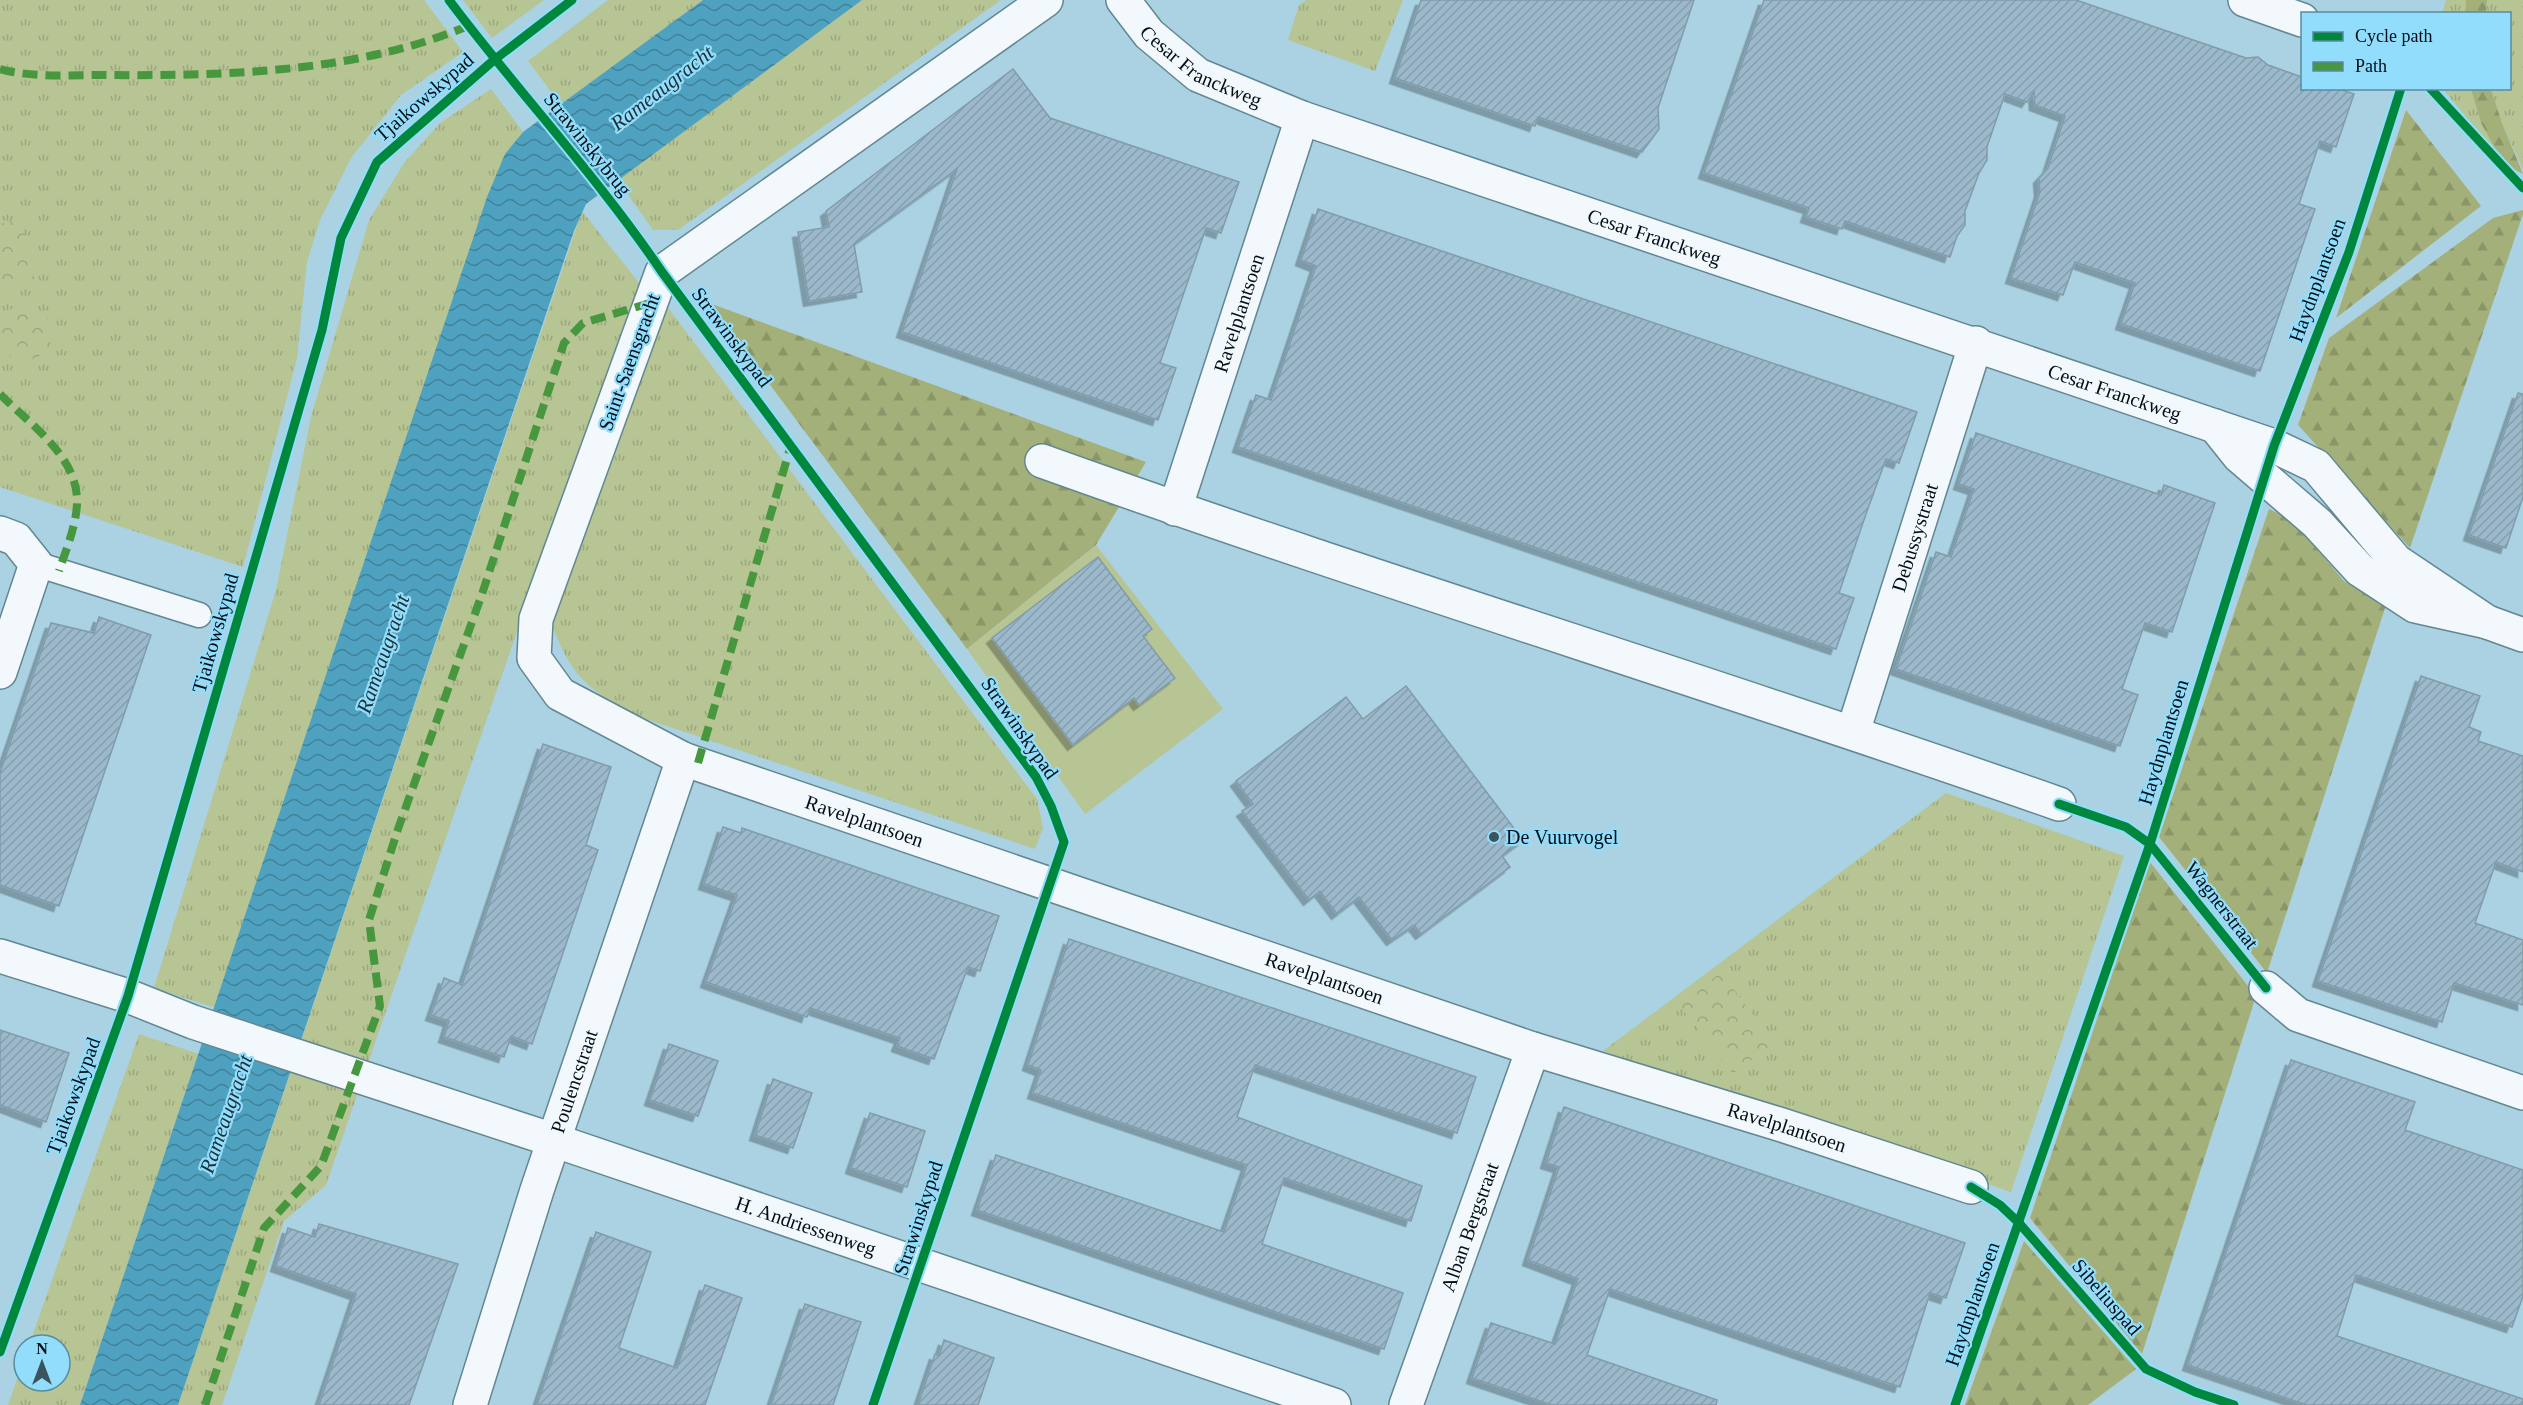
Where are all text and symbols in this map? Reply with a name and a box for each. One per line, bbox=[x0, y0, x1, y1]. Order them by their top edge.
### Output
legend bbox=[2301, 12, 2511, 90]
street label: Cesar Franckweg bbox=[1136, 21, 1265, 112]
text: Cycle path bbox=[2355, 26, 2432, 46]
water label: Rameaugracht bbox=[605, 40, 719, 136]
street label: Tjaikowskypad bbox=[370, 48, 478, 147]
text: Path bbox=[2355, 56, 2387, 76]
street label: Strawinskybrug bbox=[539, 88, 636, 201]
street label: Cesar Franckweg bbox=[1585, 204, 1724, 271]
street label: Haydnplantsoen bbox=[2284, 215, 2351, 345]
street label: Ravelplantsoen bbox=[1209, 251, 1268, 375]
street label: Strawinskypad bbox=[687, 283, 777, 392]
street label: Saint-Saensgracht bbox=[594, 290, 665, 434]
street label: Cesar Franckweg bbox=[2045, 360, 2184, 426]
street label: Debussystraat bbox=[1887, 480, 1942, 594]
street label: Tjaikowskypad bbox=[187, 571, 244, 696]
water label: Rameaugracht bbox=[351, 591, 415, 717]
street label: Strawinskypad bbox=[976, 673, 1063, 784]
street label: Haydnplantsoen bbox=[2133, 677, 2193, 808]
street label: Ravelplantsoen bbox=[802, 791, 926, 851]
place label: De Vuurvogel bbox=[1506, 826, 1619, 849]
marker: De Vuurvogel bbox=[1487, 830, 1501, 844]
street label: Wagnerstraat bbox=[2180, 857, 2263, 954]
street label: Ravelplantsoen bbox=[1262, 947, 1386, 1008]
street label: Poulencstraat bbox=[546, 1026, 602, 1136]
street label: Tjaikowskypad bbox=[42, 1034, 105, 1158]
water label: Rameaugracht bbox=[194, 1051, 258, 1177]
street label: Ravelplantsoen bbox=[1725, 1098, 1849, 1156]
street label: Strawinskypad bbox=[889, 1158, 948, 1278]
street label: Alban Bergstraat bbox=[1436, 1159, 1503, 1295]
street label: H. Andriessenweg bbox=[733, 1192, 879, 1261]
street label: Haydnplantsoen bbox=[1940, 1239, 2005, 1369]
street label: Sibeliuspad bbox=[2067, 1255, 2146, 1340]
north arrow bbox=[12, 1333, 72, 1393]
text: N bbox=[36, 1340, 48, 1357]

